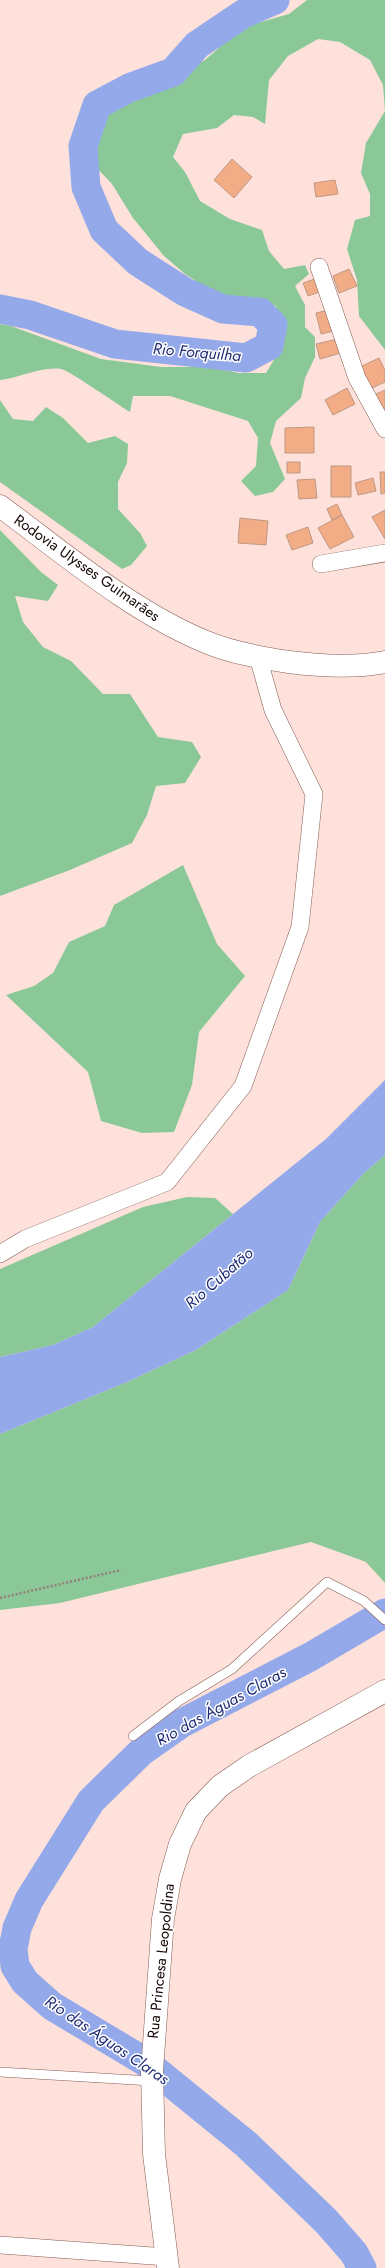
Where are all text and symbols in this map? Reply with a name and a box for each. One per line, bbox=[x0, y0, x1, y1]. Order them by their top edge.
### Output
water label: Rio Forquilha bbox=[152, 337, 242, 367]
street label: Rodovia Ulysses Guimarães bbox=[10, 509, 164, 627]
water label: Rio Cubatão bbox=[180, 1242, 258, 1314]
water label: Rio das Águas Claras bbox=[152, 1660, 291, 1751]
street label: Rua Princesa Leopoldina bbox=[142, 1882, 180, 2040]
water label: Rio das Águas Claras bbox=[40, 1990, 174, 2091]

